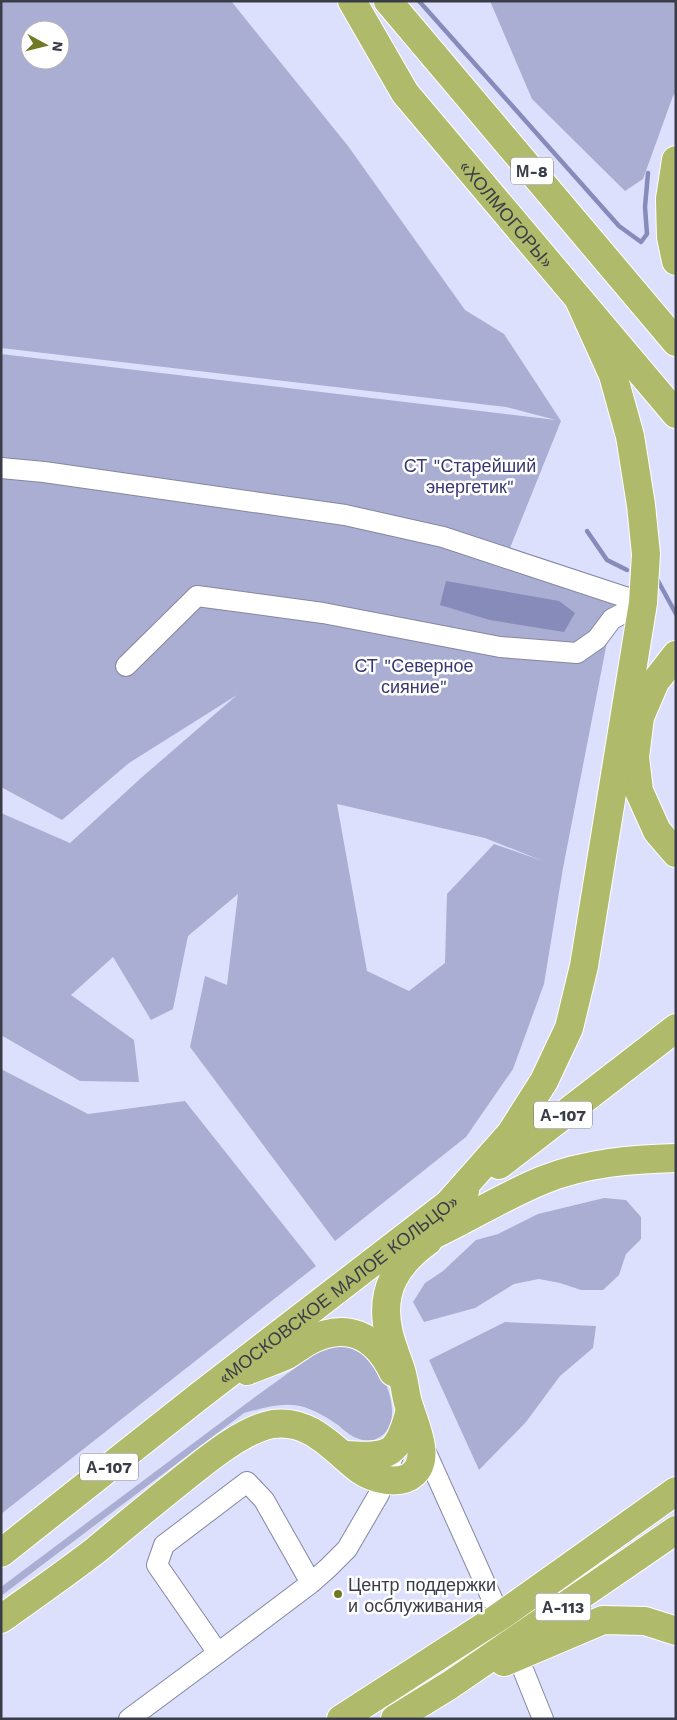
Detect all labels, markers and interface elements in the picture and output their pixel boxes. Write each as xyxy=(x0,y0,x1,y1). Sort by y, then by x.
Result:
north arrow xyxy=(20,20,70,70)
text: N xyxy=(49,40,66,53)
street label: «ХОЛМОГОРЫ» xyxy=(455,155,558,272)
road number: М-8 xyxy=(511,158,553,185)
park label: СТ "Старейший энергетик" xyxy=(404,455,536,497)
park label: СТ "Северное сияние" xyxy=(354,655,474,697)
road number: А-107 xyxy=(534,1102,592,1128)
street label: «МОСКОВСКОЕ МАЛОЕ КОЛЬЦО» xyxy=(214,1190,462,1388)
road number: А-107 xyxy=(80,1454,138,1480)
place label: Центр поддержки и осблуживания xyxy=(348,1574,496,1616)
marker: Центр поддержки и осблуживания xyxy=(332,1588,344,1600)
road number: А-113 xyxy=(536,1594,590,1620)

